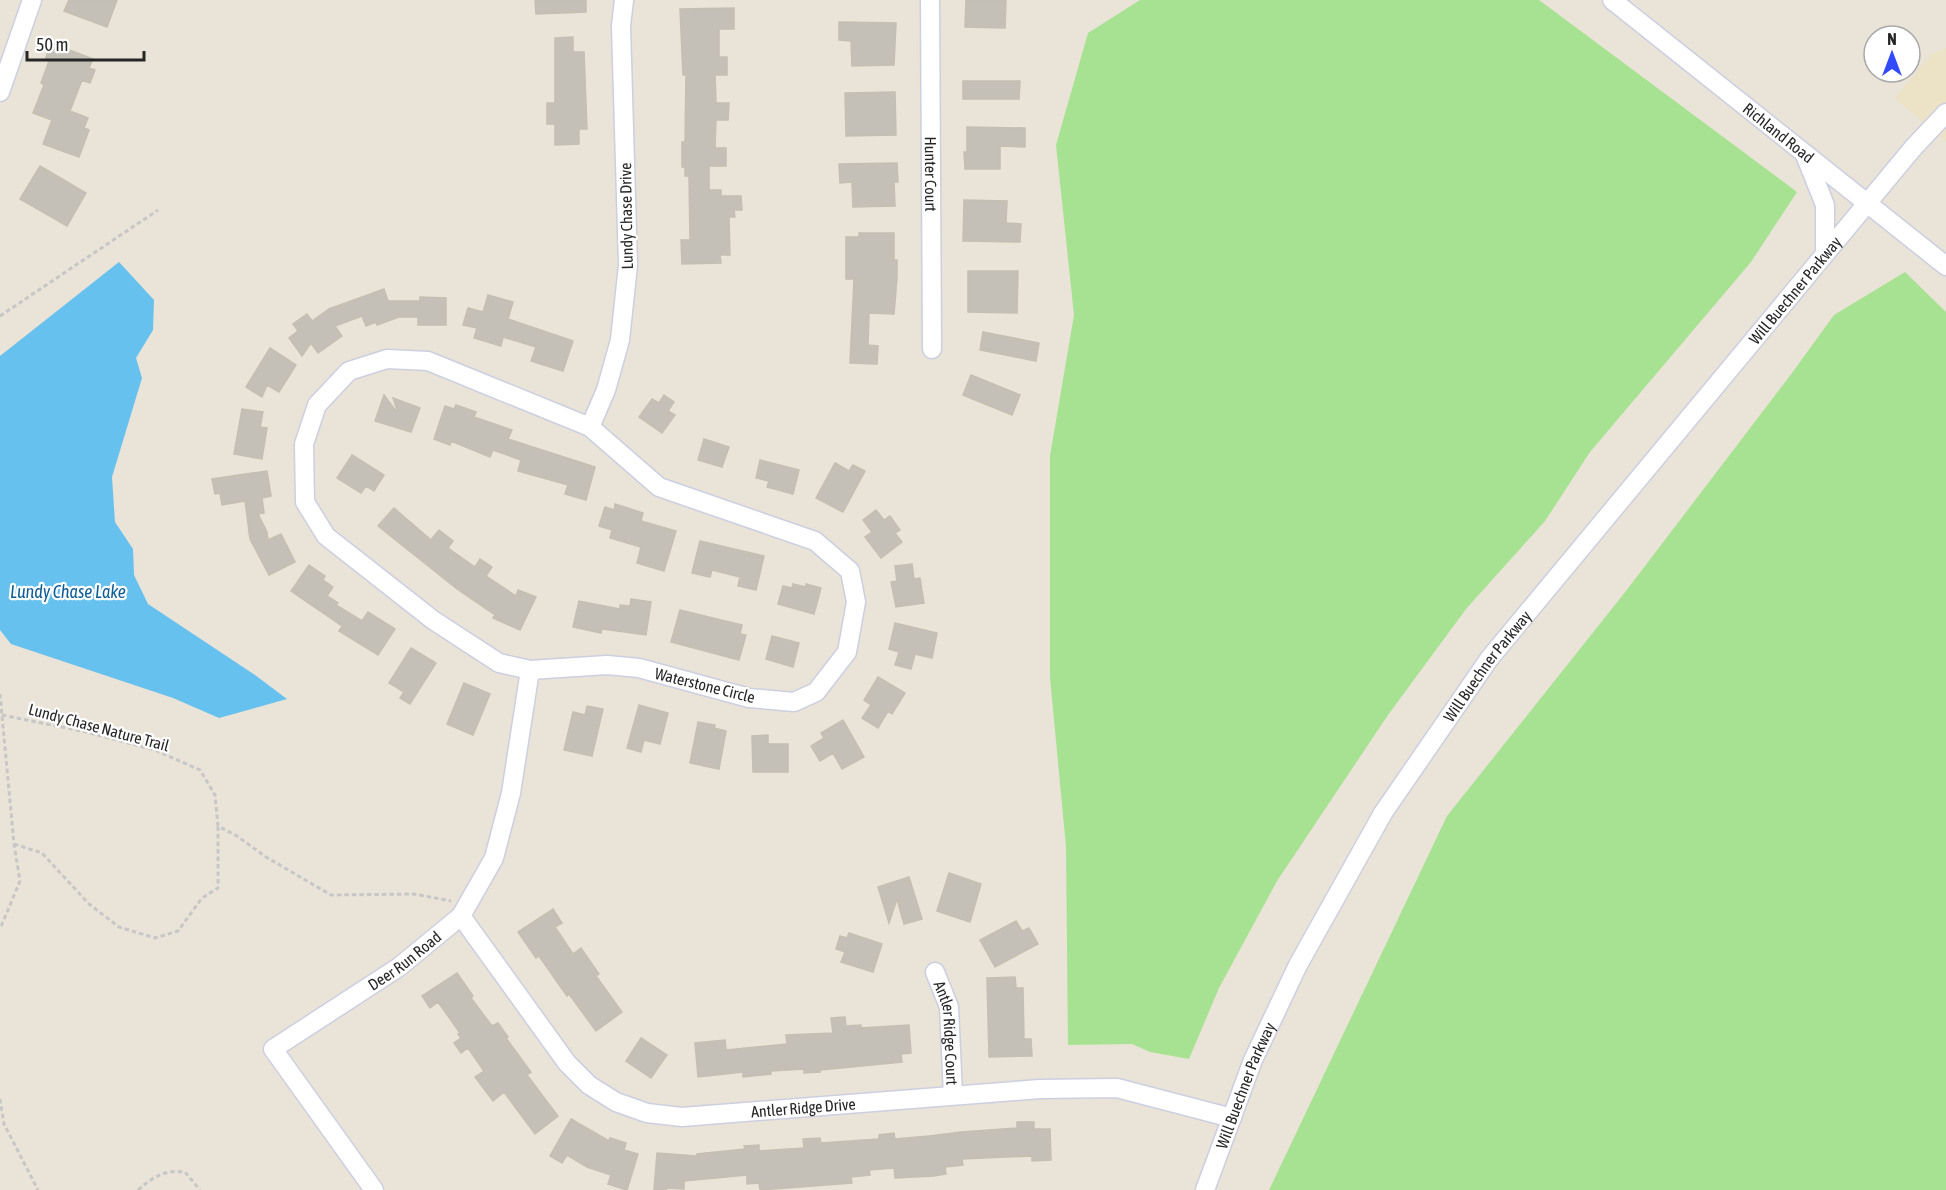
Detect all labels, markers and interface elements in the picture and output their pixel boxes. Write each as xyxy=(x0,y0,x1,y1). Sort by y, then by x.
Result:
scale bar xyxy=(27,24,144,62)
north arrow xyxy=(1862,24,1922,84)
text: N xyxy=(1887,30,1897,48)
text: 50 m xyxy=(36,34,68,55)
street label: Richland Road xyxy=(1740,99,1818,166)
street label: Hunter Court xyxy=(922,136,940,212)
street label: Lundy Chase Drive xyxy=(616,163,637,269)
street label: Will Buechner Parkway xyxy=(1745,232,1846,348)
water label: Lundy Chase Lake xyxy=(10,581,126,602)
street label: Will Buechner Parkway xyxy=(1440,606,1536,725)
street label: Waterstone Circle xyxy=(653,664,757,706)
street label: Lundy Chase Nature Trail xyxy=(26,700,172,756)
street label: Deer Run Road xyxy=(365,927,445,994)
street label: Antler Ridge Court xyxy=(930,978,962,1086)
street label: Will Buechner Parkway xyxy=(1212,1019,1280,1151)
street label: Antler Ridge Drive xyxy=(750,1094,856,1121)

